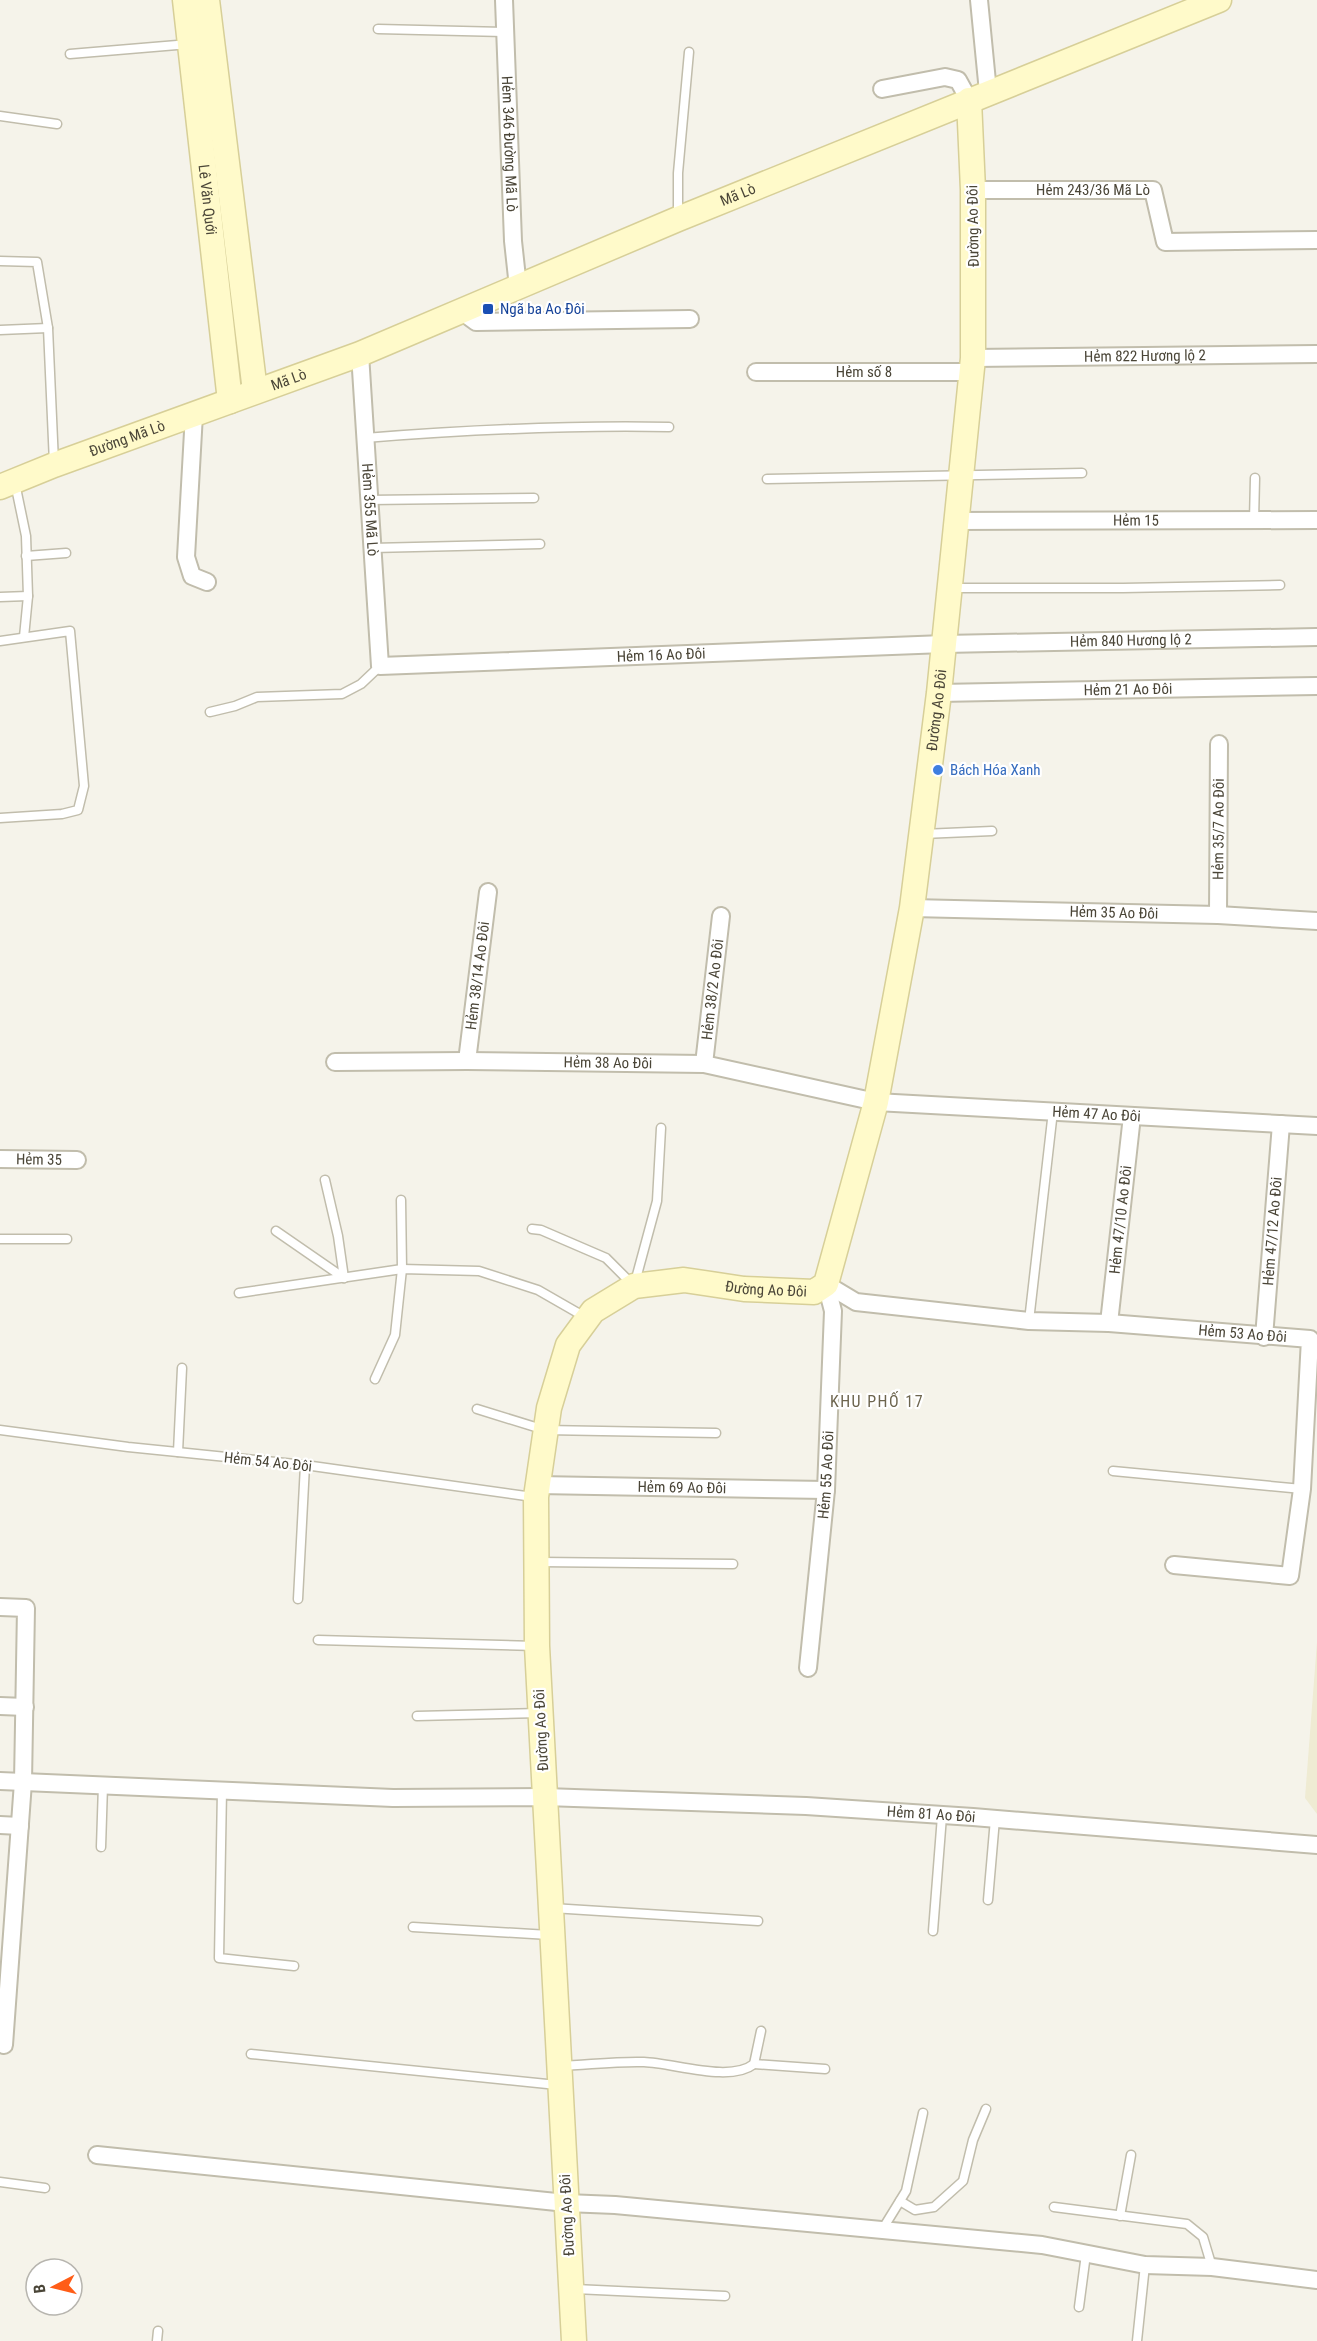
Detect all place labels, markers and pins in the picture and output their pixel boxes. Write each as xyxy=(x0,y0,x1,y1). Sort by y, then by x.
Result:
place label: Ngã ba Ao Đôi xyxy=(500,300,585,318)
marker: Ngã ba Ao Đôi xyxy=(481,302,495,316)
place label: Bách Hóa Xanh xyxy=(950,761,1040,779)
marker: Bách Hóa Xanh xyxy=(931,763,945,777)

